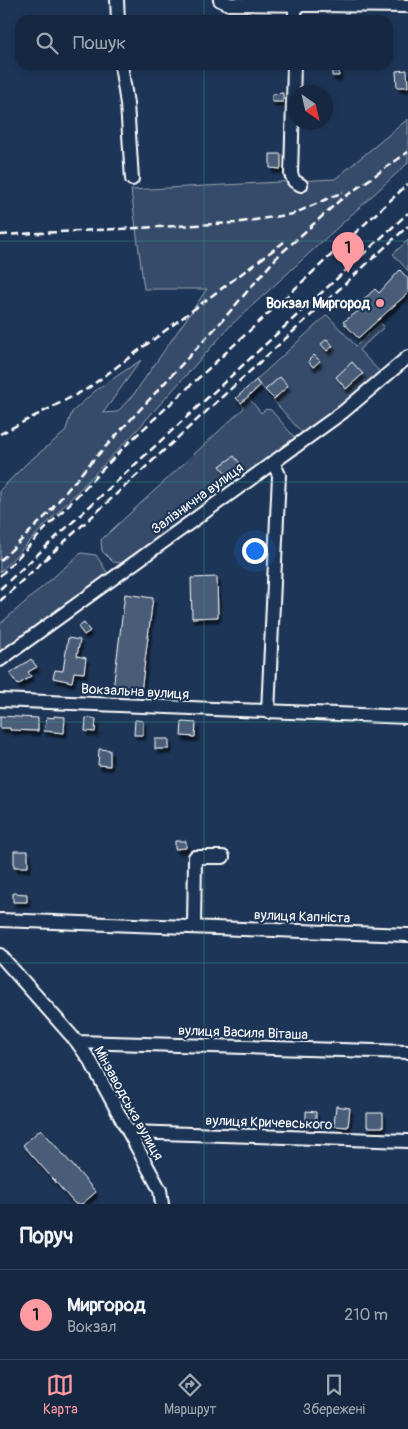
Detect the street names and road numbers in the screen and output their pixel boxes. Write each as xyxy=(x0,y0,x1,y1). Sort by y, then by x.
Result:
street label: Залізнична вулиця xyxy=(148,459,247,538)
street label: Вокзальна вулиця xyxy=(81,680,189,703)
street label: вулиця Капніста xyxy=(254,906,350,927)
street label: вулиця Василя Віташа xyxy=(178,1022,308,1043)
street label: Мінзаводська вулиця xyxy=(90,1043,167,1163)
street label: вулиця Кричевського xyxy=(205,1112,333,1133)

